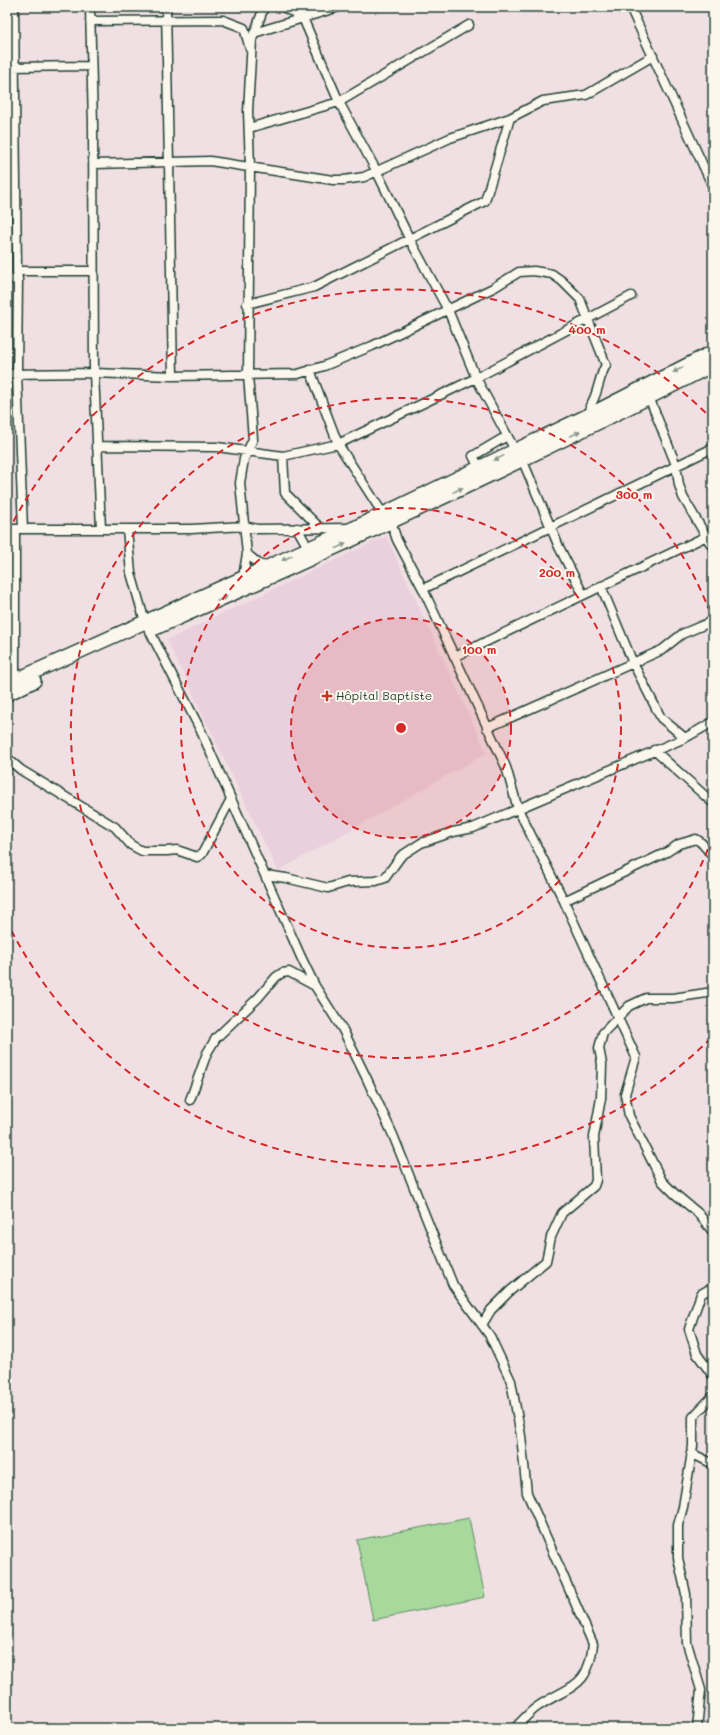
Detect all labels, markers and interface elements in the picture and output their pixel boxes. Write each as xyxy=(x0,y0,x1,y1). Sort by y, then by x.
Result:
text: 400 m xyxy=(569,321,605,337)
one-way arrow xyxy=(672,367,684,373)
one-way arrow xyxy=(570,431,581,437)
one-way arrow xyxy=(493,455,504,461)
text: 300 m xyxy=(616,486,652,502)
one-way arrow xyxy=(452,487,464,493)
one-way arrow xyxy=(335,543,346,549)
one-way arrow xyxy=(282,555,293,561)
text: 200 m xyxy=(539,564,575,580)
one-way arrow xyxy=(216,595,228,602)
text: 100 m xyxy=(462,641,496,657)
place label: Hôpital Baptiste xyxy=(336,687,432,703)
marker: Hôpital Baptiste xyxy=(321,690,333,702)
centre of rings xyxy=(394,721,408,735)

